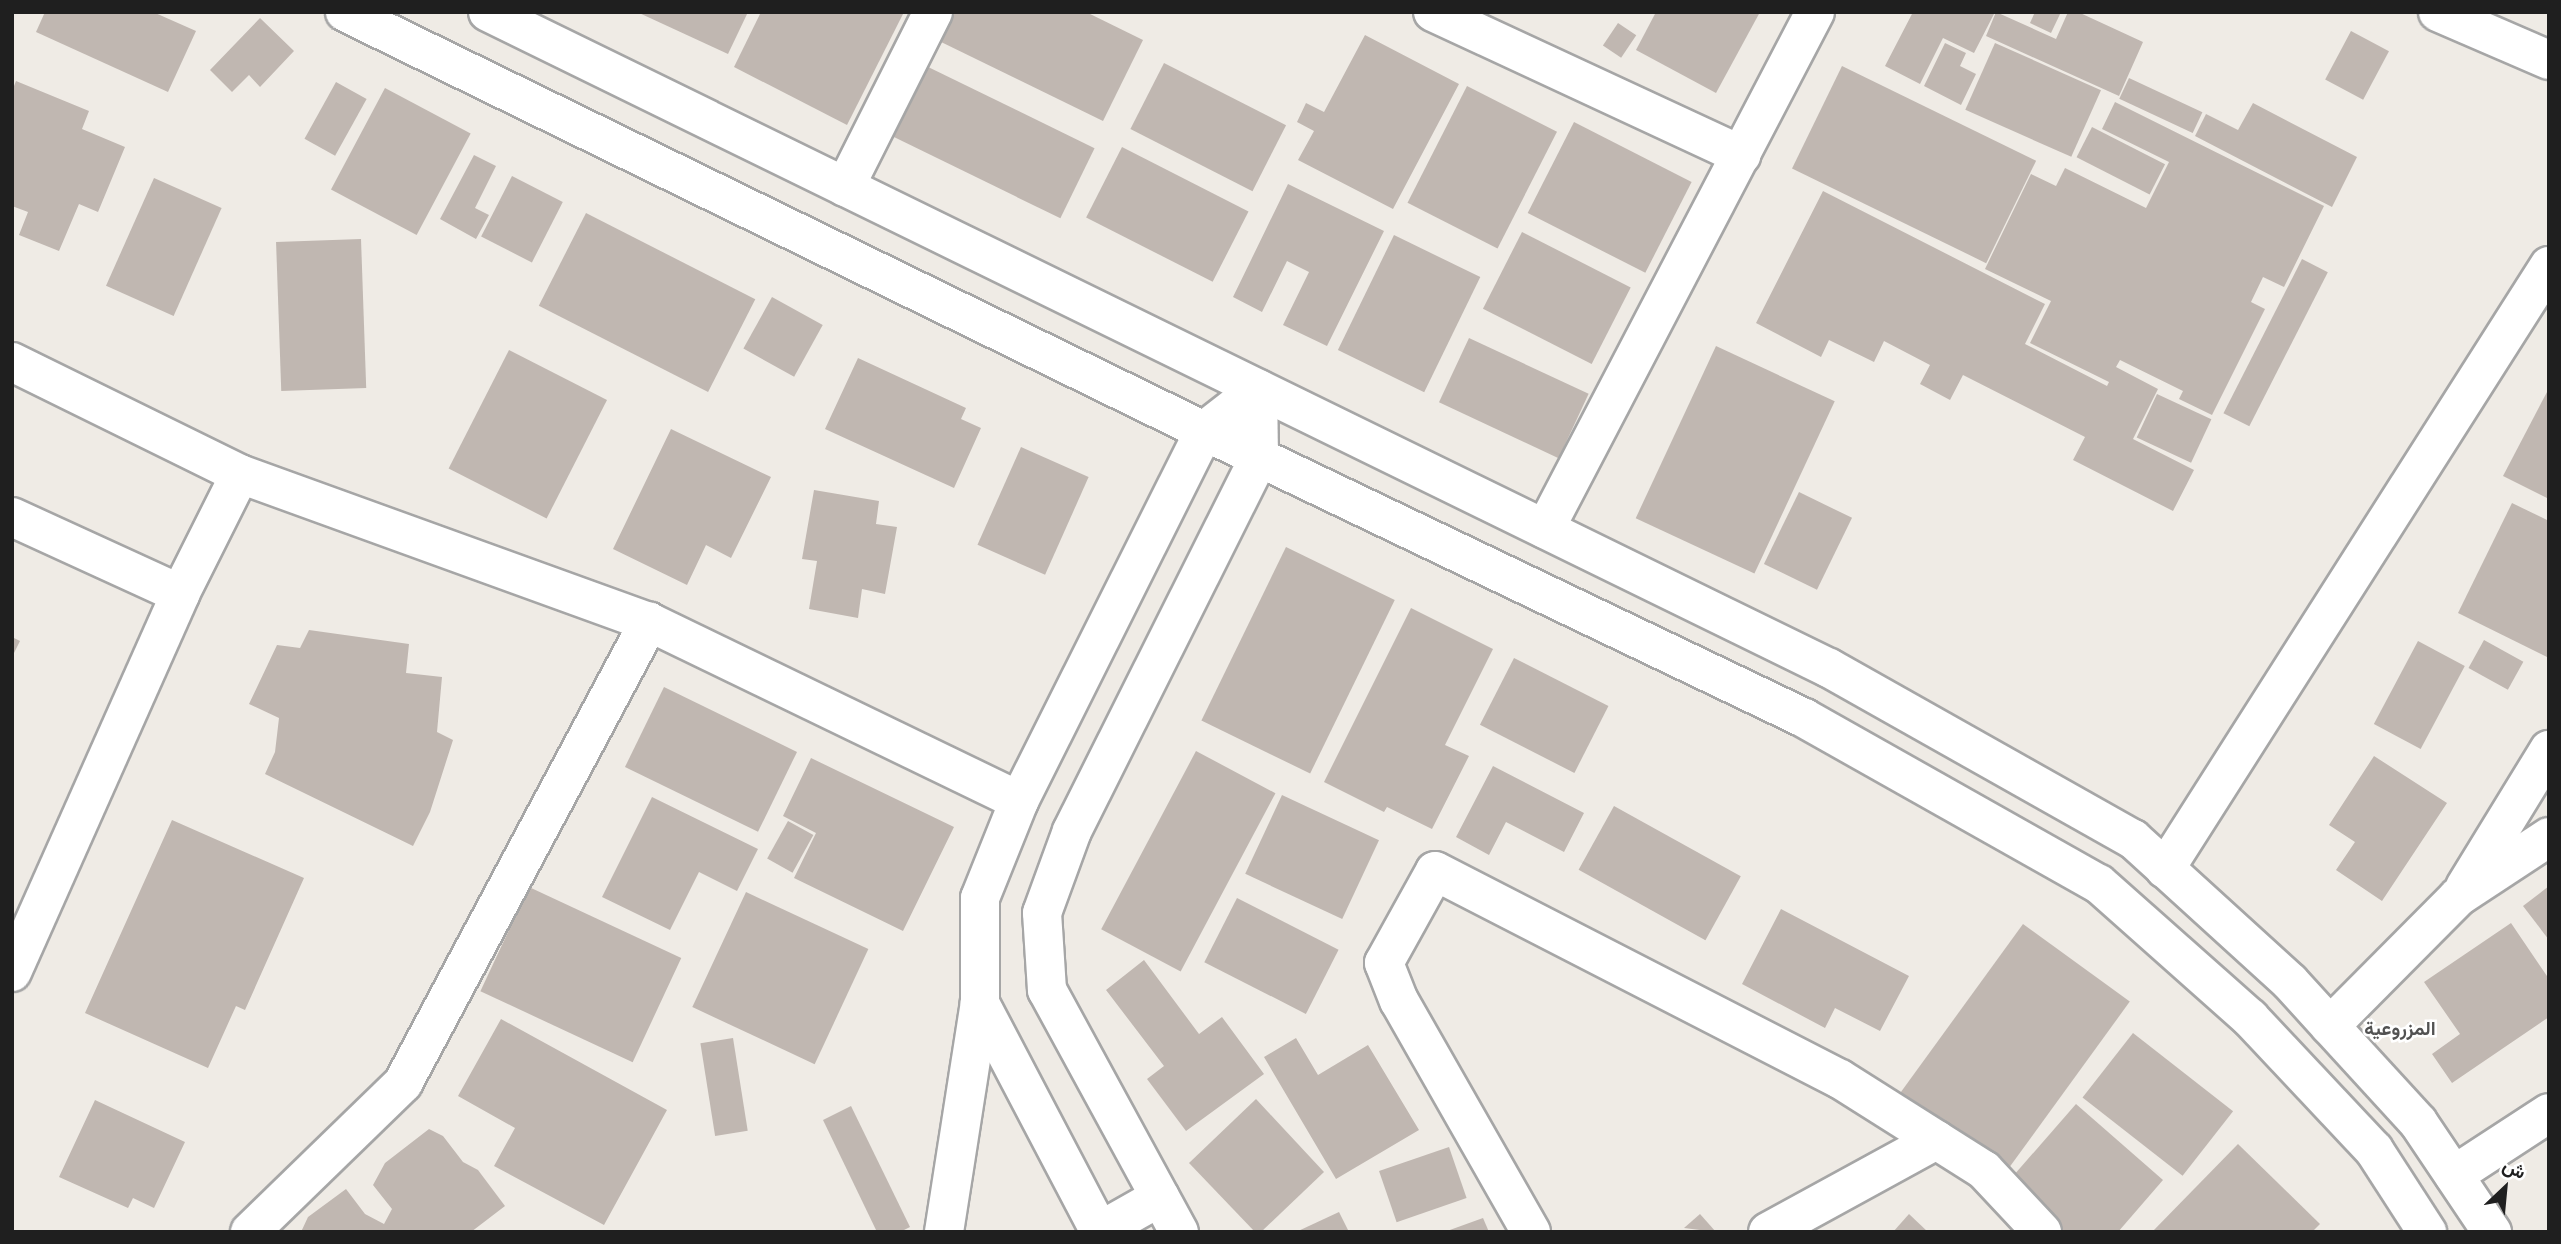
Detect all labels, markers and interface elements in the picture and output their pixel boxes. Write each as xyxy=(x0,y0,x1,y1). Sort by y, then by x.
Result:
district label: المزروعية xyxy=(2364,1018,2436,1040)
text: ش xyxy=(2499,1152,2530,1185)
north arrow xyxy=(2470,1153,2540,1223)

